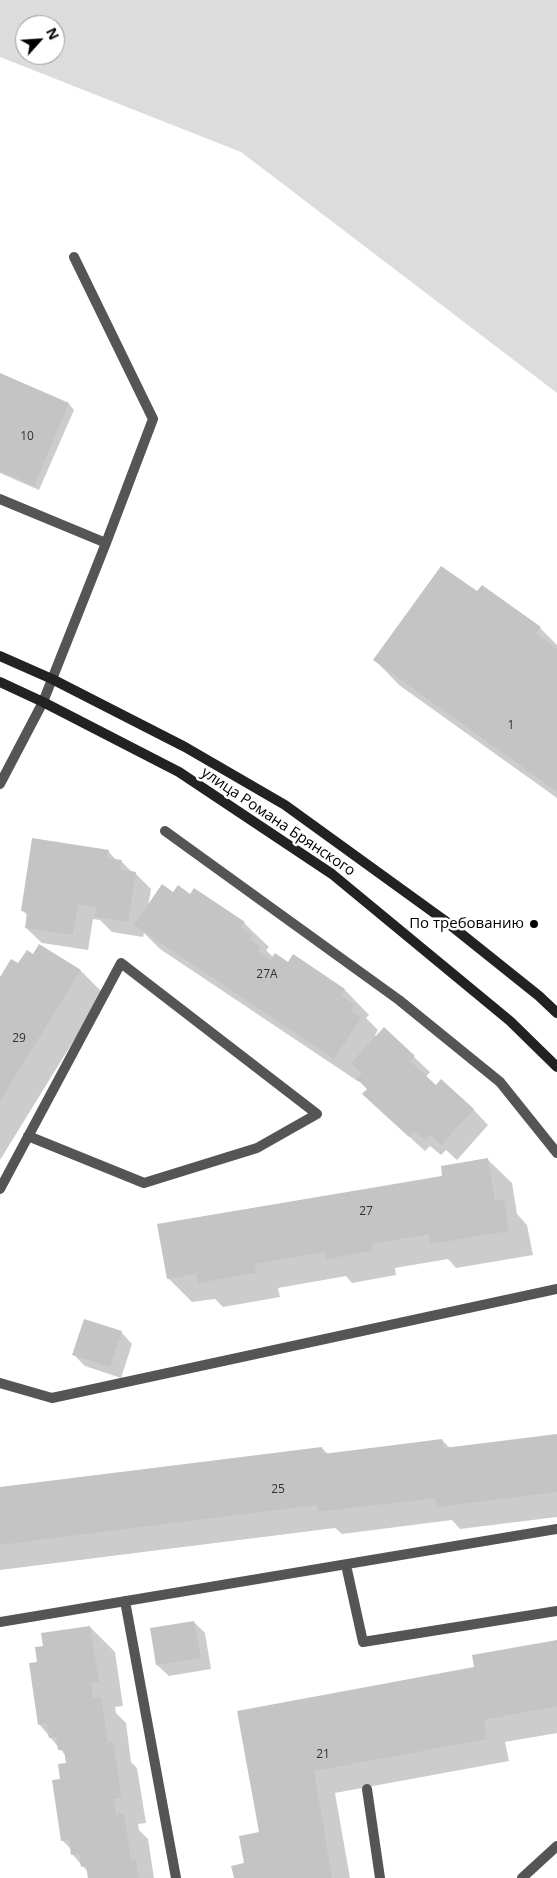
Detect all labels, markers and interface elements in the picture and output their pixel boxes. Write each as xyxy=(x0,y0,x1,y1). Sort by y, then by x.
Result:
north arrow xyxy=(15,15,65,65)
text: N xyxy=(42,24,64,43)
house number: 10 xyxy=(20,430,34,444)
house number: 1 xyxy=(508,719,514,733)
street label: улица Романа Брянского xyxy=(198,764,358,880)
place label: По требованию xyxy=(409,915,524,933)
marker: По требованию xyxy=(528,918,540,930)
house number: 27А xyxy=(256,968,278,982)
house number: 29 xyxy=(12,1032,26,1046)
house number: 27 xyxy=(359,1205,373,1219)
house number: 25 xyxy=(271,1483,285,1497)
house number: 21 xyxy=(316,1748,330,1762)

